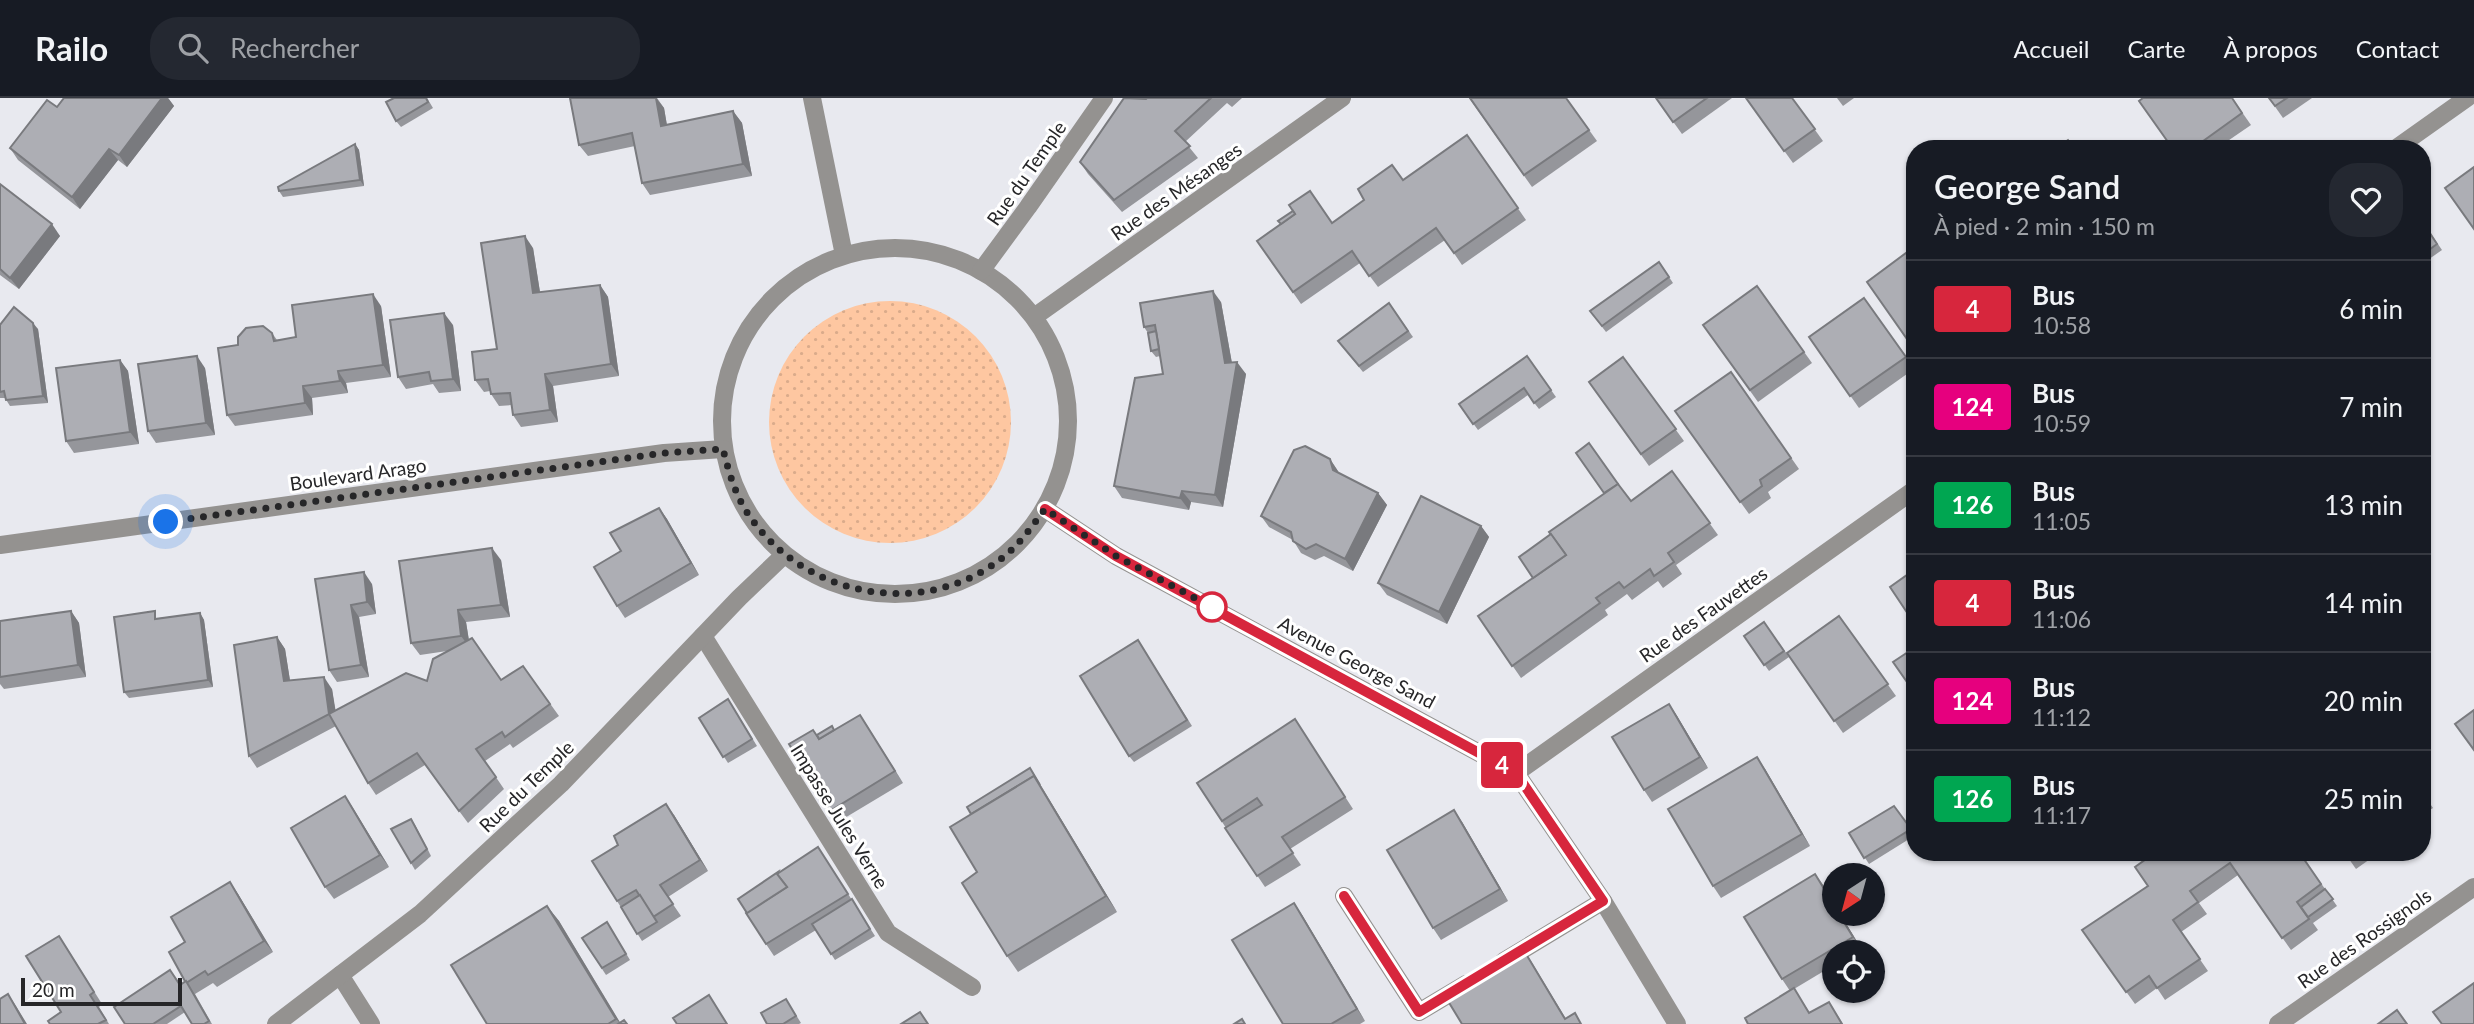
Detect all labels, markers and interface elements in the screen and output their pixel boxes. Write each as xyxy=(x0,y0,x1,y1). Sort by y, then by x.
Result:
search box xyxy=(150,17,640,80)
text: Railo xyxy=(35,28,108,68)
icon: search xyxy=(174,29,212,67)
text: Rechercher xyxy=(230,32,359,64)
text: Accueil xyxy=(2013,34,2089,63)
text: Carte xyxy=(2127,34,2185,63)
text: À propos xyxy=(2223,34,2318,63)
text: Contact xyxy=(2356,34,2439,63)
street label: Rue du Temple xyxy=(982,116,1070,230)
street label: Rue des Mésanges xyxy=(1106,137,1246,245)
button: heart xyxy=(2329,163,2403,237)
text: George Sand xyxy=(1934,166,2120,206)
text: À pied · 2 min · 150 m xyxy=(1934,212,2155,240)
text: Bus xyxy=(2032,279,2075,311)
text: 6 min xyxy=(2339,293,2403,325)
text: 4 xyxy=(1966,294,1979,323)
text: 10:58 xyxy=(2032,311,2091,339)
text: Bus xyxy=(2032,377,2075,409)
text: 7 min xyxy=(2339,391,2403,423)
text: 124 xyxy=(1952,392,1993,421)
text: 10:59 xyxy=(2032,409,2091,437)
street label: Boulevard Arago xyxy=(288,453,428,495)
text: Bus xyxy=(2032,475,2075,507)
text: 13 min xyxy=(2324,489,2403,521)
text: 126 xyxy=(1952,490,1993,519)
your location xyxy=(148,504,183,539)
text: 11:05 xyxy=(2032,507,2091,535)
street label: Rue des Fauvettes xyxy=(1635,561,1771,667)
text: Bus xyxy=(2032,573,2075,605)
text: 14 min xyxy=(2324,587,2403,619)
text: 4 xyxy=(1966,588,1979,617)
unlabelled marker xyxy=(1197,592,1227,622)
text: 11:06 xyxy=(2032,605,2091,633)
street label: Avenue George Sand xyxy=(1275,611,1439,713)
text: Bus xyxy=(2032,671,2075,703)
text: 20 min xyxy=(2324,685,2403,717)
text: 124 xyxy=(1952,686,1993,715)
text: 11:12 xyxy=(2032,703,2091,731)
street label: Rue du Temple xyxy=(474,735,578,837)
street label: Impasse Jules Verne xyxy=(786,740,894,892)
line badge: 4 xyxy=(1479,742,1525,788)
text: 4 xyxy=(1495,750,1509,779)
text: Bus xyxy=(2032,769,2075,801)
text: 25 min xyxy=(2324,783,2403,815)
text: 126 xyxy=(1952,784,1993,813)
text: 11:17 xyxy=(2032,801,2091,829)
north arrow xyxy=(1822,863,1885,926)
map controls xyxy=(1822,863,1885,1003)
street label: Rue des Rossignols xyxy=(2293,883,2435,993)
button: locate xyxy=(1822,940,1885,1003)
scale bar xyxy=(21,975,182,1007)
text: 20 m xyxy=(32,978,75,1001)

